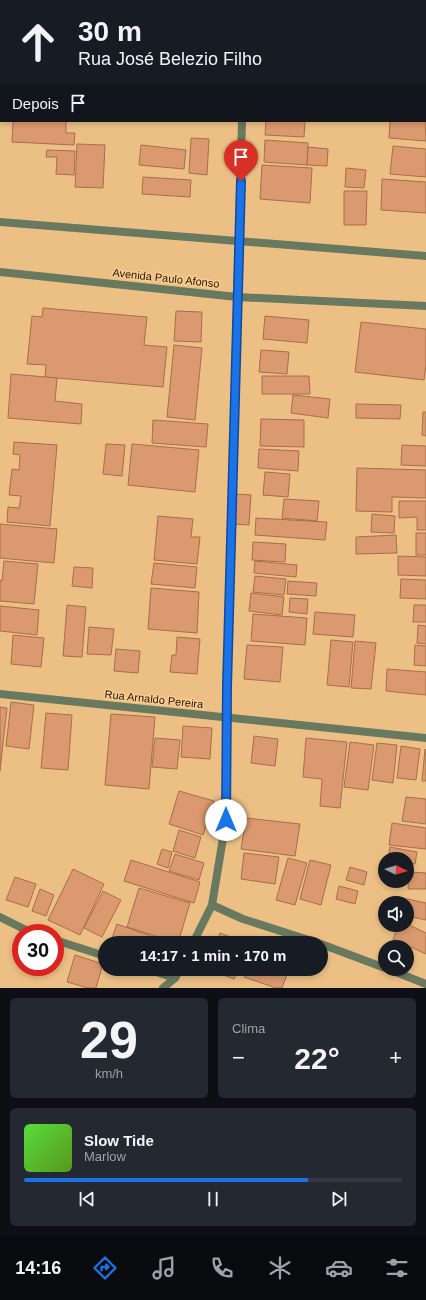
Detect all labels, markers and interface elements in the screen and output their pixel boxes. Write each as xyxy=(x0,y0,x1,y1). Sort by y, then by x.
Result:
icon: ahead xyxy=(12,16,64,68)
text: 30 m xyxy=(78,16,142,47)
text: Rua José Belezio Filho xyxy=(78,49,262,69)
icon: arrive xyxy=(67,92,89,114)
text: Depois xyxy=(12,95,59,112)
pin xyxy=(224,140,258,181)
icon: arrive xyxy=(230,146,252,168)
street label: Avenida Paulo Afonso xyxy=(112,266,220,290)
street label: Rua Arnaldo Pereira xyxy=(104,688,205,710)
position arrow xyxy=(205,799,247,841)
north arrow xyxy=(378,852,414,888)
map controls xyxy=(378,852,414,976)
button: sound xyxy=(378,896,414,932)
speed limit sign: 30 xyxy=(12,924,64,976)
button: search xyxy=(378,940,414,976)
text: 14:17 · 1 min · 170 m xyxy=(140,947,286,964)
text: 29 xyxy=(80,1011,138,1069)
text: Clima xyxy=(232,1021,265,1036)
text: 22° xyxy=(294,1042,340,1075)
text: − xyxy=(232,1045,245,1070)
text: + xyxy=(389,1045,402,1070)
text: km/h xyxy=(95,1066,123,1081)
text: Slow Tide xyxy=(84,1132,154,1149)
text: Marlow xyxy=(84,1149,126,1164)
icon: previous xyxy=(76,1188,98,1210)
icon: pause xyxy=(202,1188,224,1210)
icon: next xyxy=(328,1188,350,1210)
icon: directions xyxy=(91,1254,119,1282)
icon: music xyxy=(150,1254,178,1282)
icon: phone xyxy=(208,1254,236,1282)
icon: climate xyxy=(266,1254,294,1282)
icon: car xyxy=(325,1254,353,1282)
icon: filters xyxy=(383,1254,411,1282)
text: 14:16 xyxy=(15,1258,61,1278)

